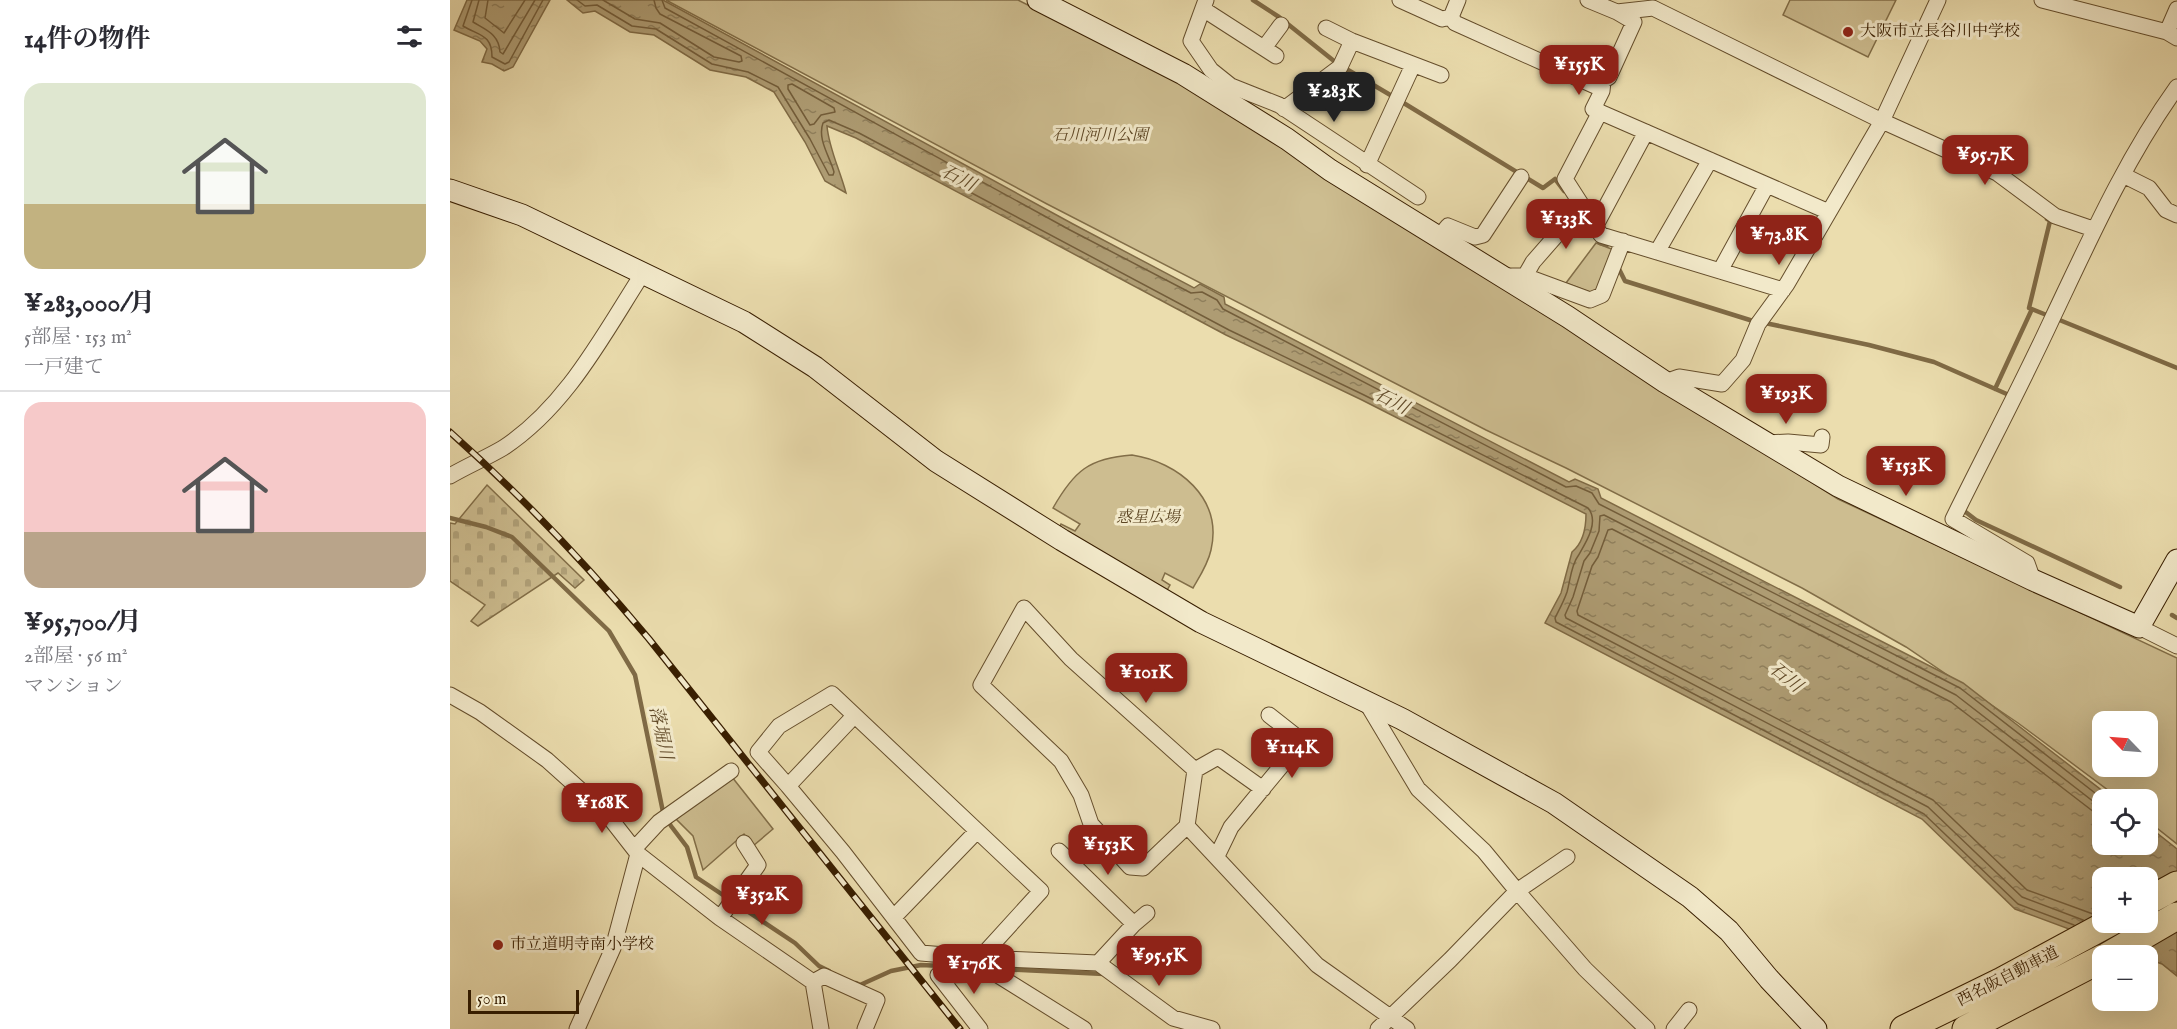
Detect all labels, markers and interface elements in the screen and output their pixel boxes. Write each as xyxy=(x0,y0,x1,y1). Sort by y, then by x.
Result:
icon: filters xyxy=(393,20,426,53)
place label: 大阪市立長谷川中学校 xyxy=(1860,22,2020,42)
text: 14件の物件 xyxy=(24,23,150,56)
marker: 大阪市立長谷川中学校 xyxy=(1841,25,1855,39)
pin: ¥155K xyxy=(1537,45,1621,96)
text: ¥155K xyxy=(1554,52,1605,77)
pin: ¥283K xyxy=(1292,72,1376,123)
text: ¥283K xyxy=(1307,79,1361,104)
icon: home xyxy=(171,122,279,230)
park label: 石川河川公園 xyxy=(1052,126,1151,146)
pin: ¥95.7K xyxy=(1936,135,2034,186)
text: ¥95.7K xyxy=(1956,142,2014,167)
water label: 石川 xyxy=(937,161,981,198)
pin: ¥133K xyxy=(1524,199,1608,250)
text: ¥133K xyxy=(1540,206,1592,231)
pin: ¥73.8K xyxy=(1730,215,1828,266)
text: ¥73.8K xyxy=(1750,222,1808,247)
text: ¥283,000/月 xyxy=(24,287,155,320)
text: 5部屋 · 153 m² xyxy=(24,325,132,350)
text: 一戸建て xyxy=(24,355,104,380)
pin: ¥193K xyxy=(1744,374,1828,425)
text: ¥193K xyxy=(1760,381,1812,406)
water label: 石川 xyxy=(1370,384,1414,421)
icon: home xyxy=(171,441,279,549)
pin: ¥153K xyxy=(1864,446,1948,497)
text: ¥153K xyxy=(1880,453,1932,478)
park label: 惑星広場 xyxy=(1116,508,1182,528)
text: ¥95,700/月 xyxy=(24,606,142,639)
text: 2部屋 · 56 m² xyxy=(24,644,128,669)
pin: ¥101K xyxy=(1104,653,1188,704)
water label: 石川 xyxy=(1764,658,1808,700)
text: ¥101K xyxy=(1119,660,1173,685)
text: マンション xyxy=(24,674,123,699)
water label: 落堀川 xyxy=(643,704,677,764)
north arrow xyxy=(2092,711,2158,777)
map controls xyxy=(2092,711,2158,1011)
pin: ¥114K xyxy=(1250,728,1334,779)
text: ¥114K xyxy=(1265,735,1319,760)
pin: ¥168K xyxy=(560,783,644,834)
button: locate xyxy=(2092,789,2158,855)
text: ¥168K xyxy=(576,790,628,815)
pin: ¥153K xyxy=(1066,825,1150,876)
text: ¥153K xyxy=(1082,832,1134,857)
button: + xyxy=(2092,867,2158,933)
pin: ¥352K xyxy=(720,875,804,926)
text: ¥352K xyxy=(735,882,789,907)
place label: 市立道明寺南小学校 xyxy=(510,935,654,955)
pin: ¥95.5K xyxy=(1110,936,1208,987)
marker: 市立道明寺南小学校 xyxy=(491,938,505,952)
text: ¥95.5K xyxy=(1131,943,1187,968)
street label: 西名阪自動車道 xyxy=(1954,943,2062,1011)
pin: ¥176K xyxy=(932,944,1016,995)
button: − xyxy=(2092,945,2158,1011)
text: ¥176K xyxy=(947,951,1001,976)
scale bar xyxy=(468,987,579,1014)
text: 50 m xyxy=(477,990,506,1010)

